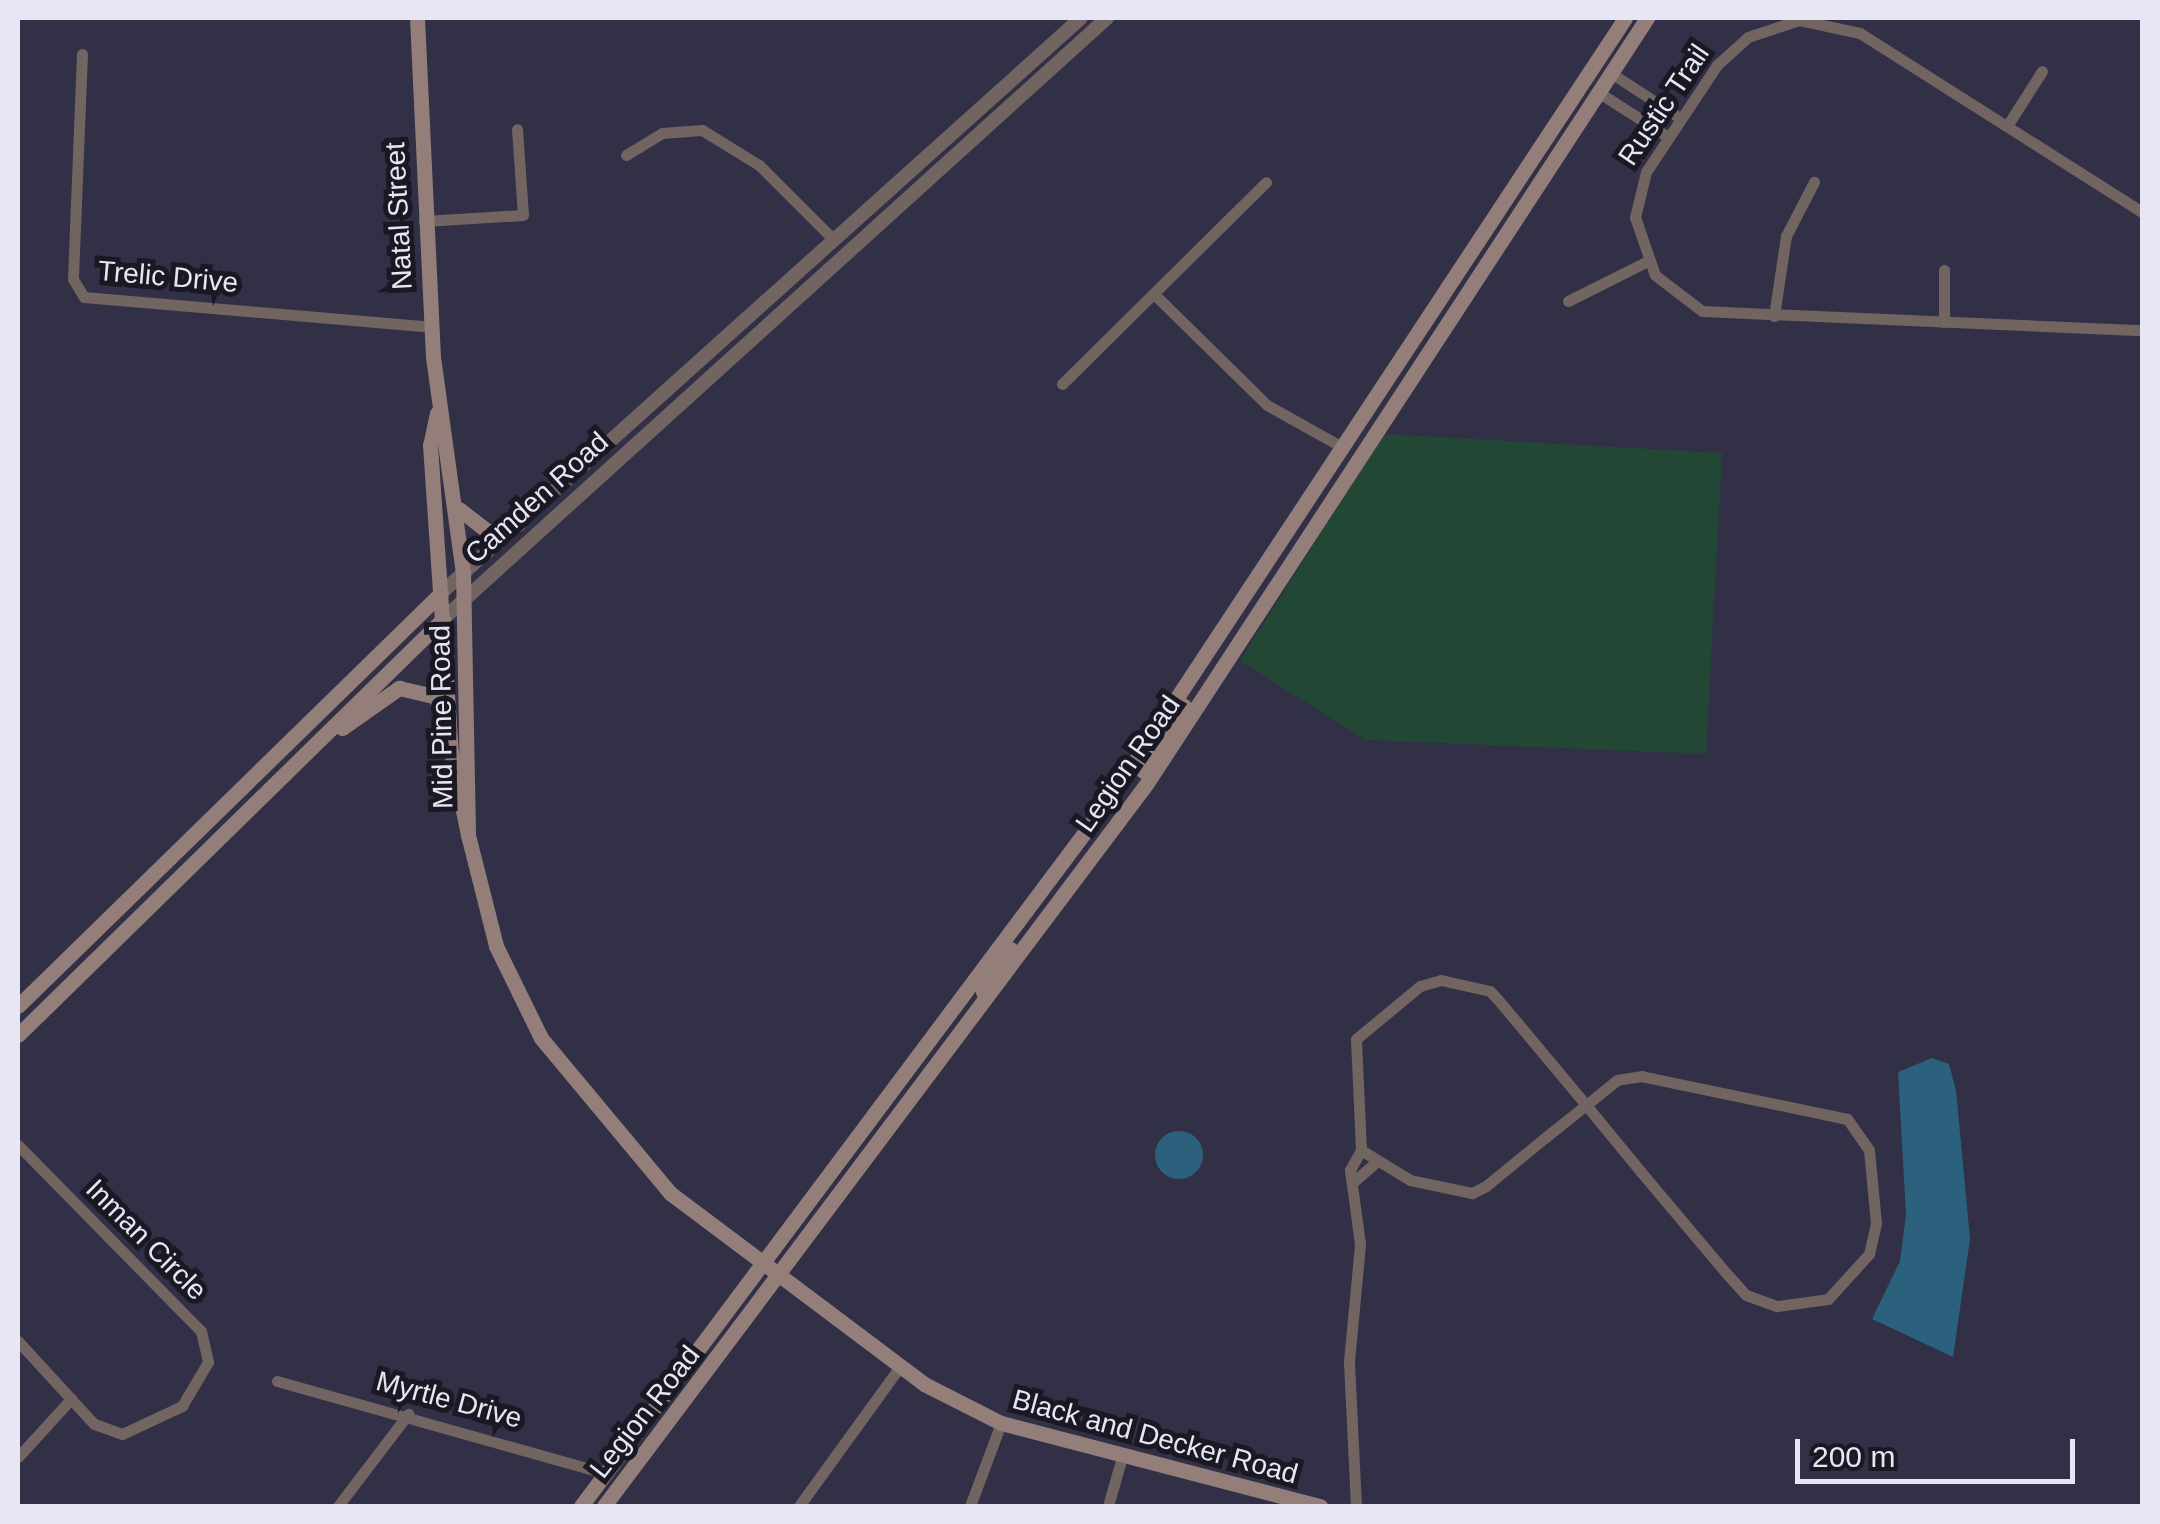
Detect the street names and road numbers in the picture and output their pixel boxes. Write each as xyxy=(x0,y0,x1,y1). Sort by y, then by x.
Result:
street label: Rustic Trail xyxy=(1611,38,1717,172)
street label: Natal Street xyxy=(378,141,420,291)
street label: Trelic Drive xyxy=(97,254,239,300)
street label: Camden Road xyxy=(459,425,615,571)
street label: Mid Pine Road xyxy=(424,625,460,809)
street label: Legion Road xyxy=(1069,689,1187,839)
street label: Inman Circle xyxy=(79,1173,213,1307)
street label: Legion Road xyxy=(583,1339,707,1485)
street label: Myrtle Drive xyxy=(373,1364,525,1436)
street label: Black and Decker Road xyxy=(1009,1383,1301,1491)

